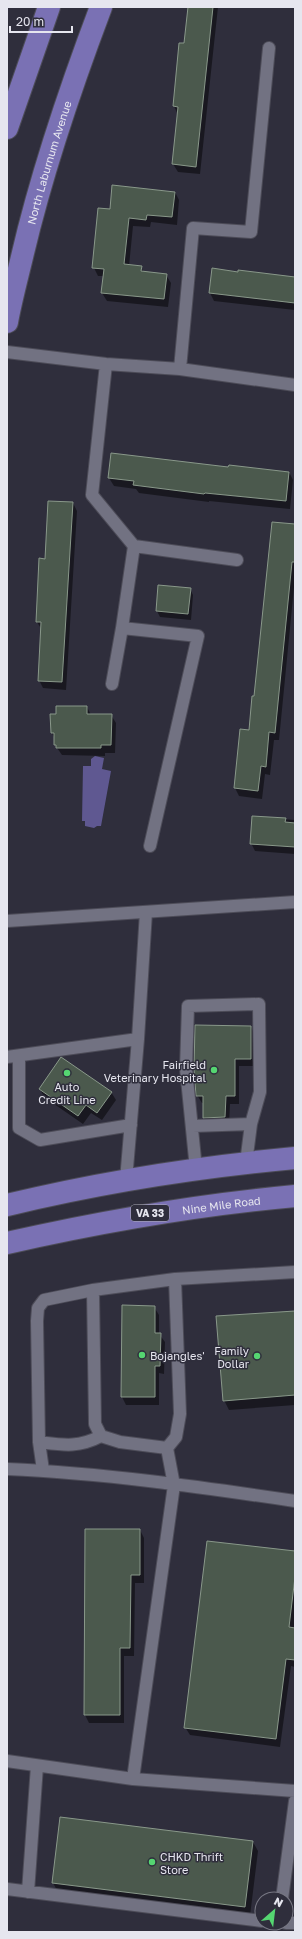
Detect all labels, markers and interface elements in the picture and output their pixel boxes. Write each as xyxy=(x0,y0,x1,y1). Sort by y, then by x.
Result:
scale bar xyxy=(10,8,72,34)
text: 20 m xyxy=(16,14,44,29)
street label: North Laburnum Avenue xyxy=(24,99,73,226)
place label: Fairfield Veterinary Hospital xyxy=(104,1058,206,1084)
marker: Fairfield Veterinary Hospital xyxy=(209,1065,219,1075)
marker: Auto Credit Line xyxy=(62,1068,72,1078)
place label: Auto Credit Line xyxy=(38,1080,96,1106)
street label: Nine Mile Road xyxy=(181,1193,261,1216)
road number: VA 33 xyxy=(131,1205,169,1221)
place label: Family Dollar xyxy=(214,1344,250,1370)
place label: Bojangles' xyxy=(150,1349,205,1362)
marker: Bojangles' xyxy=(137,1350,147,1360)
marker: Family Dollar xyxy=(252,1351,262,1361)
place label: CHKD Thrift Store xyxy=(160,1850,223,1876)
marker: CHKD Thrift Store xyxy=(147,1857,157,1867)
north arrow xyxy=(254,1891,294,1931)
text: N xyxy=(272,1894,286,1909)

